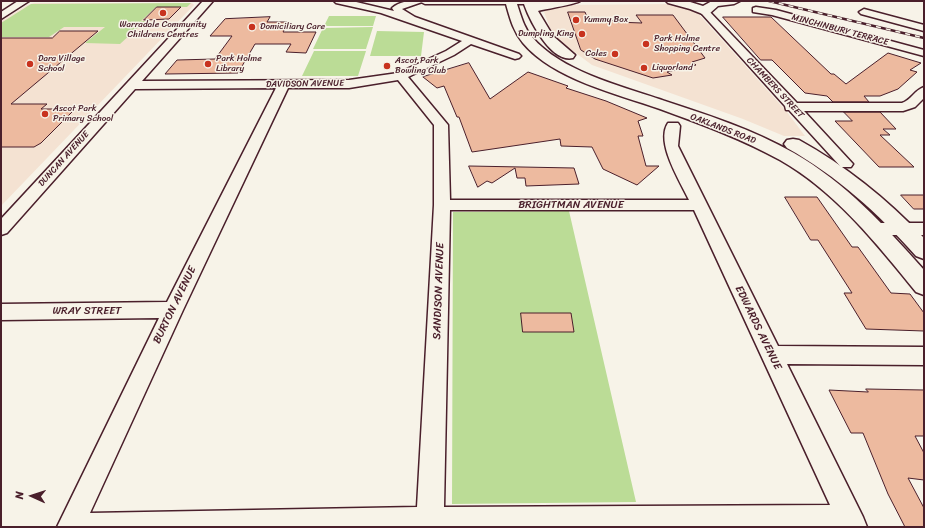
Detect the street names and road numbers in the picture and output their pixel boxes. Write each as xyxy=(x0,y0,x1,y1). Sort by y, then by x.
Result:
street label: MINCHINBURY TERRACE xyxy=(790,12,890,48)
street label: CHAMBERS STREET xyxy=(744,55,806,121)
street label: DAVIDSON AVENUE xyxy=(266,78,344,90)
street label: OAKLANDS ROAD xyxy=(689,112,757,146)
street label: DUNCAN AVENUE xyxy=(36,129,92,189)
street label: BRIGHTMAN AVENUE xyxy=(518,198,624,212)
street label: SANDISON AVENUE xyxy=(431,242,447,340)
street label: BURTON AVENUE xyxy=(151,264,199,346)
street label: EDWARDS AVENUE xyxy=(732,284,784,372)
street label: WRAY STREET xyxy=(53,304,121,318)

